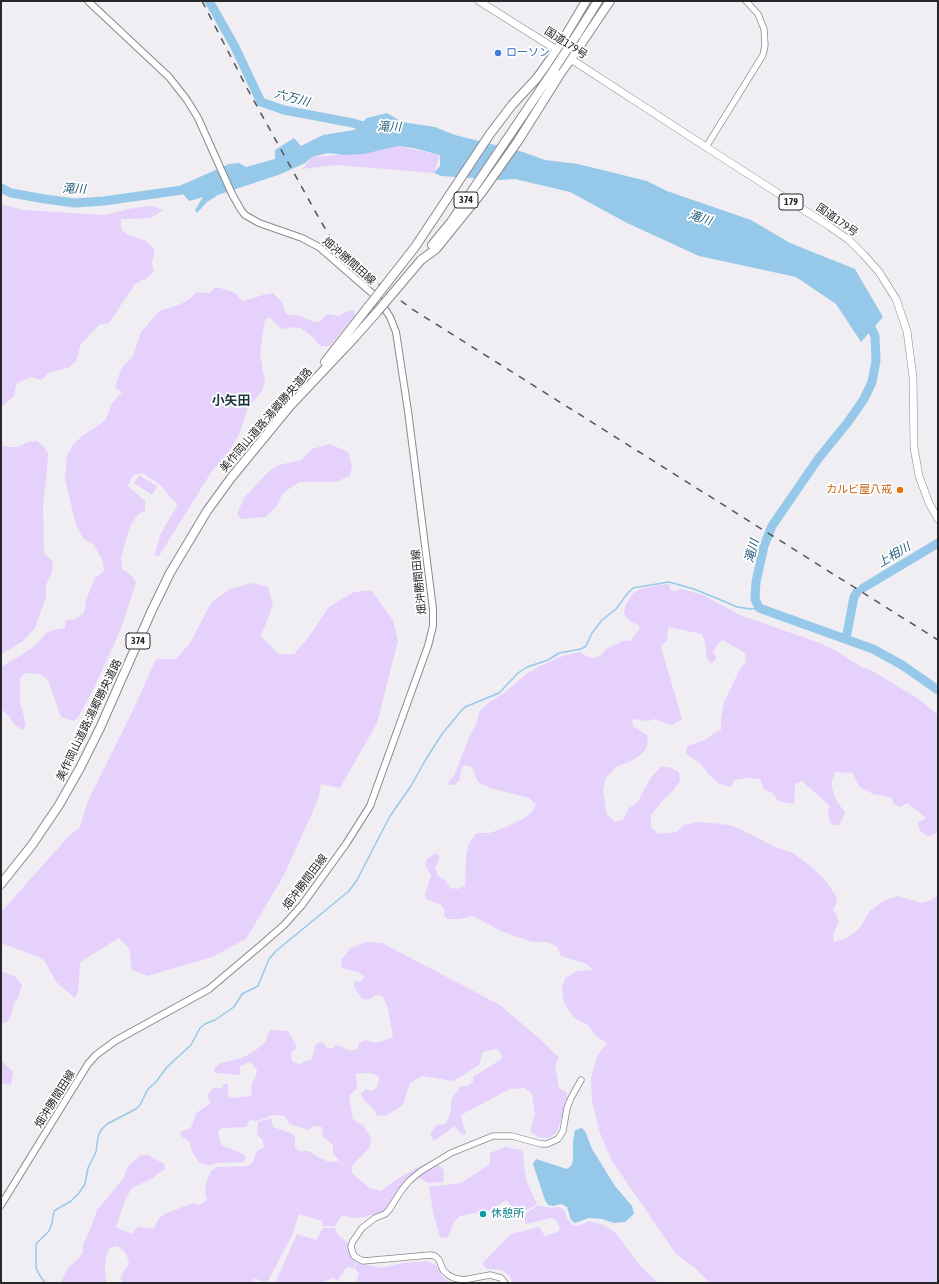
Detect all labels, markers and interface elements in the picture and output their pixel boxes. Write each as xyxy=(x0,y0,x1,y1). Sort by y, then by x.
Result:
street label: 国道179号 xyxy=(542,24,590,62)
place label: ローソン xyxy=(506,46,550,60)
marker: ローソン xyxy=(493,48,503,58)
water label: 六万川 xyxy=(273,86,311,110)
water label: 滝川 xyxy=(377,120,401,134)
water label: 滝川 xyxy=(62,181,86,197)
road number: 374 xyxy=(454,192,478,208)
road number: 179 xyxy=(779,194,803,210)
street label: 国道179号 xyxy=(813,201,861,239)
water label: 滝川 xyxy=(686,207,714,229)
street label: 畑沖勝間田線 xyxy=(320,234,378,288)
street label: 美作岡山道路;湯郷勝央道路 xyxy=(217,365,315,475)
district label: 小矢田 xyxy=(212,393,250,409)
place label: カルビ屋八戒 xyxy=(826,483,892,497)
marker: カルビ屋八戒 xyxy=(895,485,905,495)
water label: 滝川 xyxy=(742,538,762,564)
water label: 上相川 xyxy=(875,540,913,570)
street label: 畑沖勝間田線 xyxy=(409,548,429,616)
road number: 374 xyxy=(126,633,150,649)
street label: 美作岡山道路;湯郷勝央道路 xyxy=(54,657,124,783)
street label: 畑沖勝間田線 xyxy=(280,852,330,912)
street label: 畑沖勝間田線 xyxy=(32,1068,78,1130)
place label: 休憩所 xyxy=(491,1207,524,1221)
marker: 休憩所 xyxy=(478,1209,488,1219)

